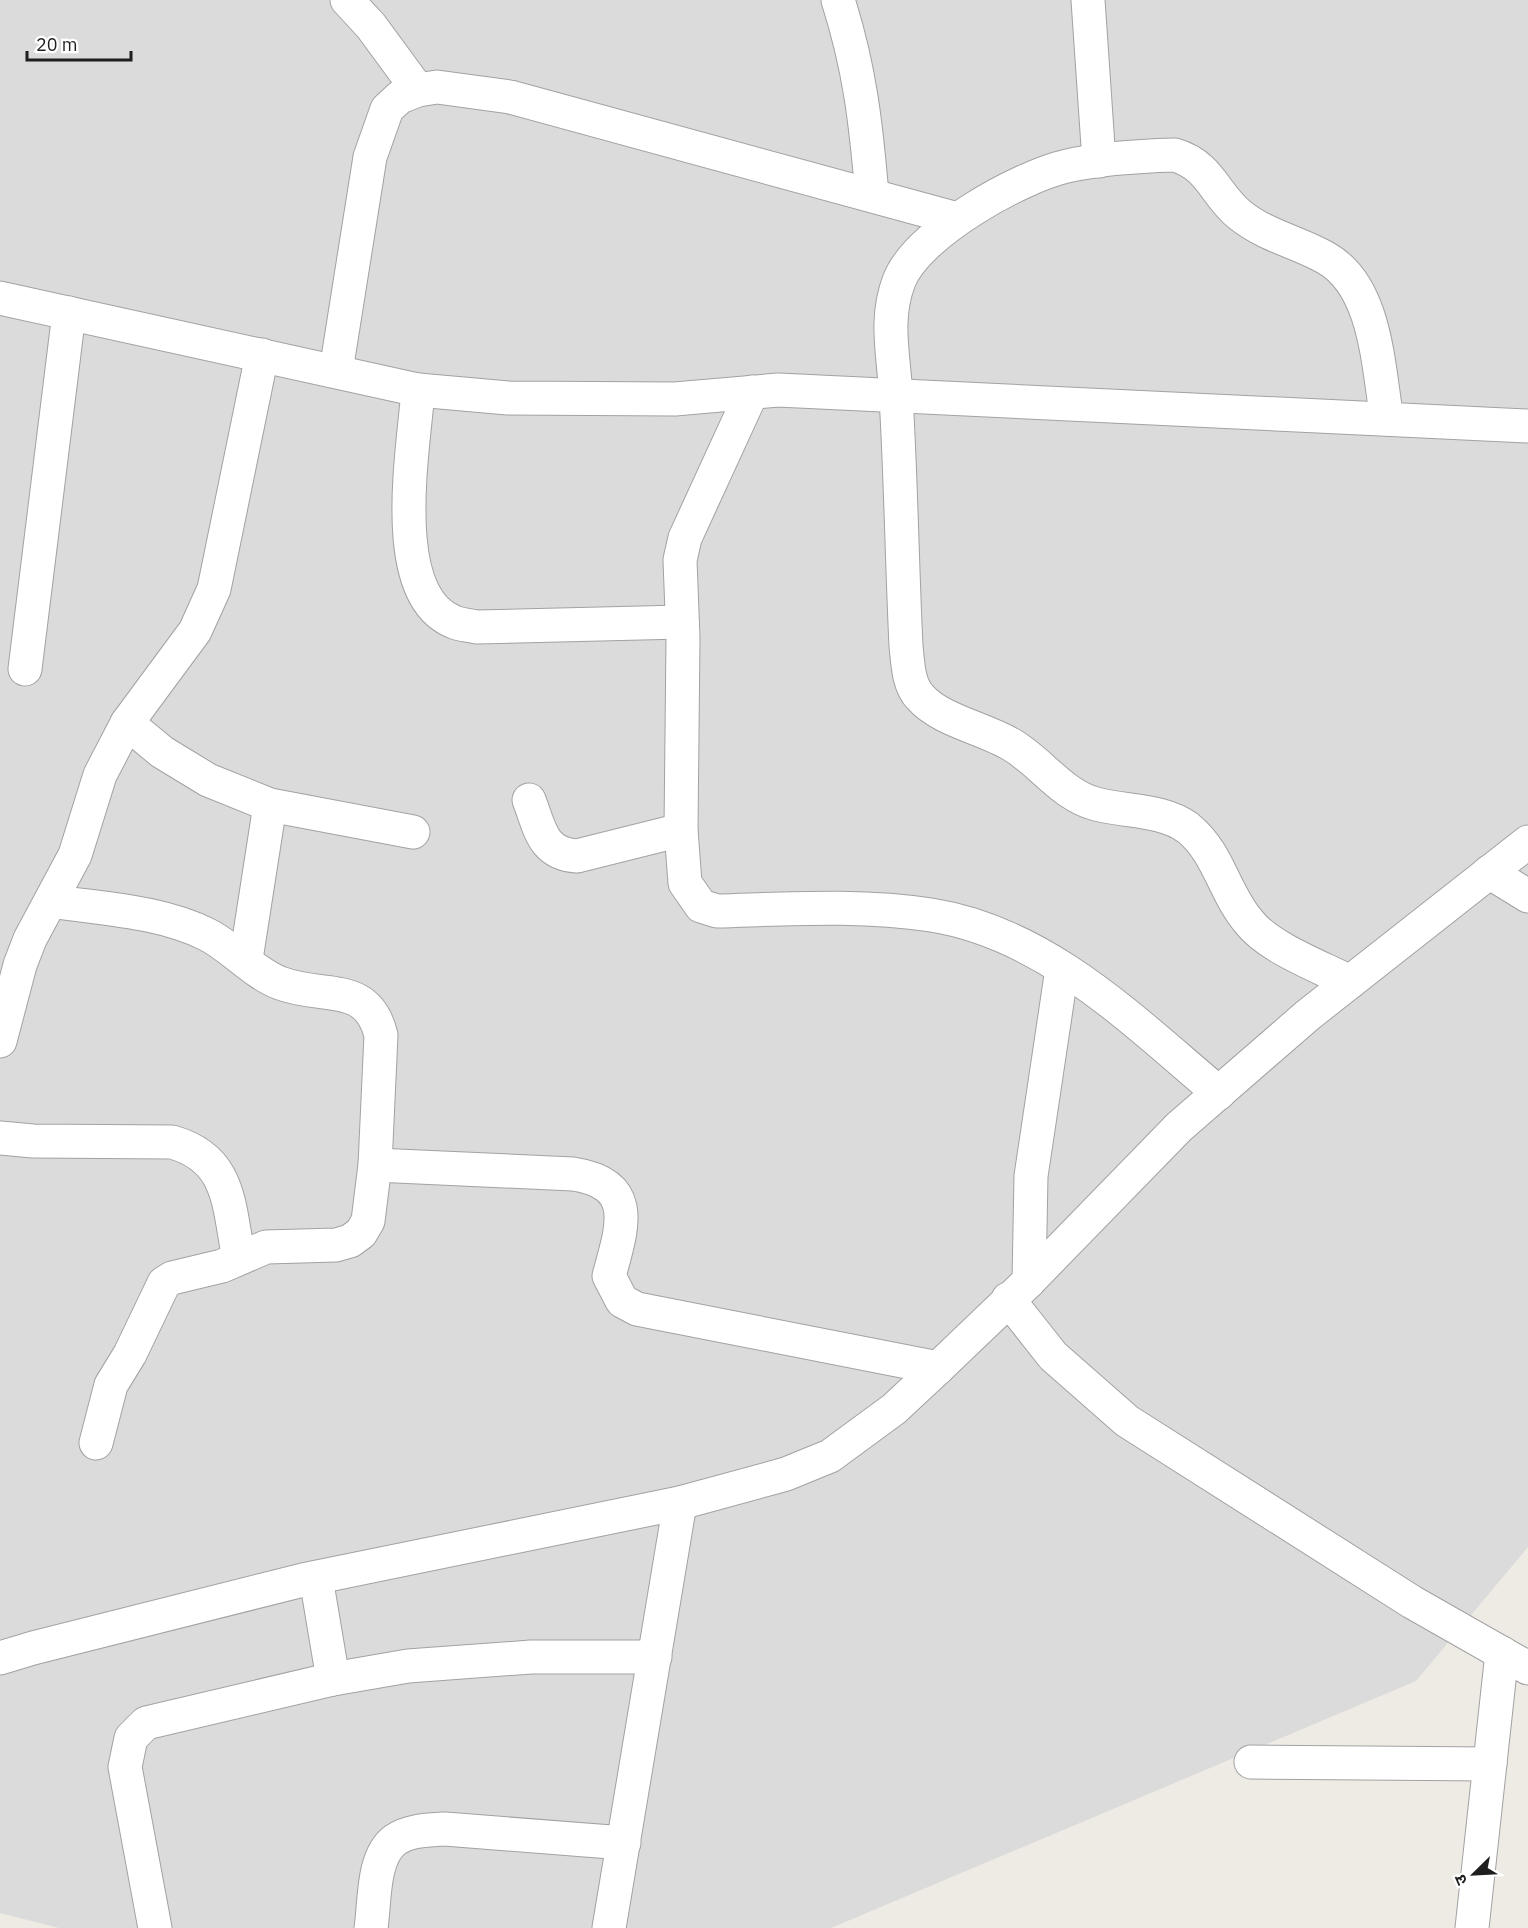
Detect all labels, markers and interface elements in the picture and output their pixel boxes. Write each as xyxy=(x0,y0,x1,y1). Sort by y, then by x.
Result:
scale bar xyxy=(27,24,130,62)
text: 20 m xyxy=(36,33,78,56)
north arrow xyxy=(1444,1844,1504,1904)
text: उ xyxy=(1449,1871,1471,1888)

